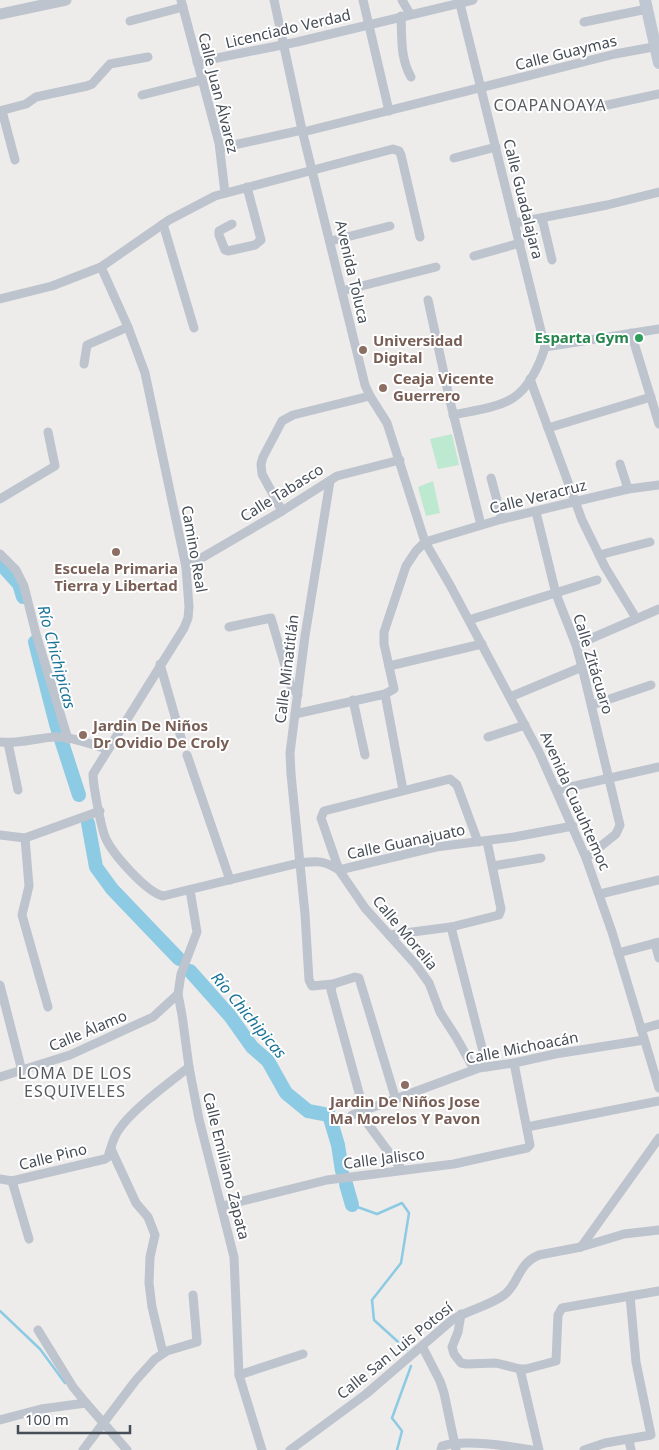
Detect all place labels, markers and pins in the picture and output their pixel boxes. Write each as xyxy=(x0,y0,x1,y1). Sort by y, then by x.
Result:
place label: Esparta Gym xyxy=(534,327,629,347)
place label: Universidad Digital xyxy=(373,330,463,367)
marker: Esparta Gym xyxy=(633,332,645,344)
marker: Universidad Digital xyxy=(357,344,369,356)
place label: Ceaja Vicente Guerrero xyxy=(393,368,494,405)
marker: Ceaja Vicente Guerrero xyxy=(377,382,389,394)
marker: Escuela Primaria Tierra y Libertad xyxy=(110,546,122,558)
place label: Escuela Primaria Tierra y Libertad xyxy=(54,558,178,595)
place label: Jardin De Niños Dr Ovidio De Croly xyxy=(91,715,229,752)
marker: Jardin De Niños Dr Ovidio De Croly xyxy=(77,729,89,741)
marker: Jardin De Niños Jose Ma Morelos Y Pavon xyxy=(399,1079,411,1091)
place label: Jardin De Niños Jose Ma Morelos Y Pavon xyxy=(328,1091,480,1128)

